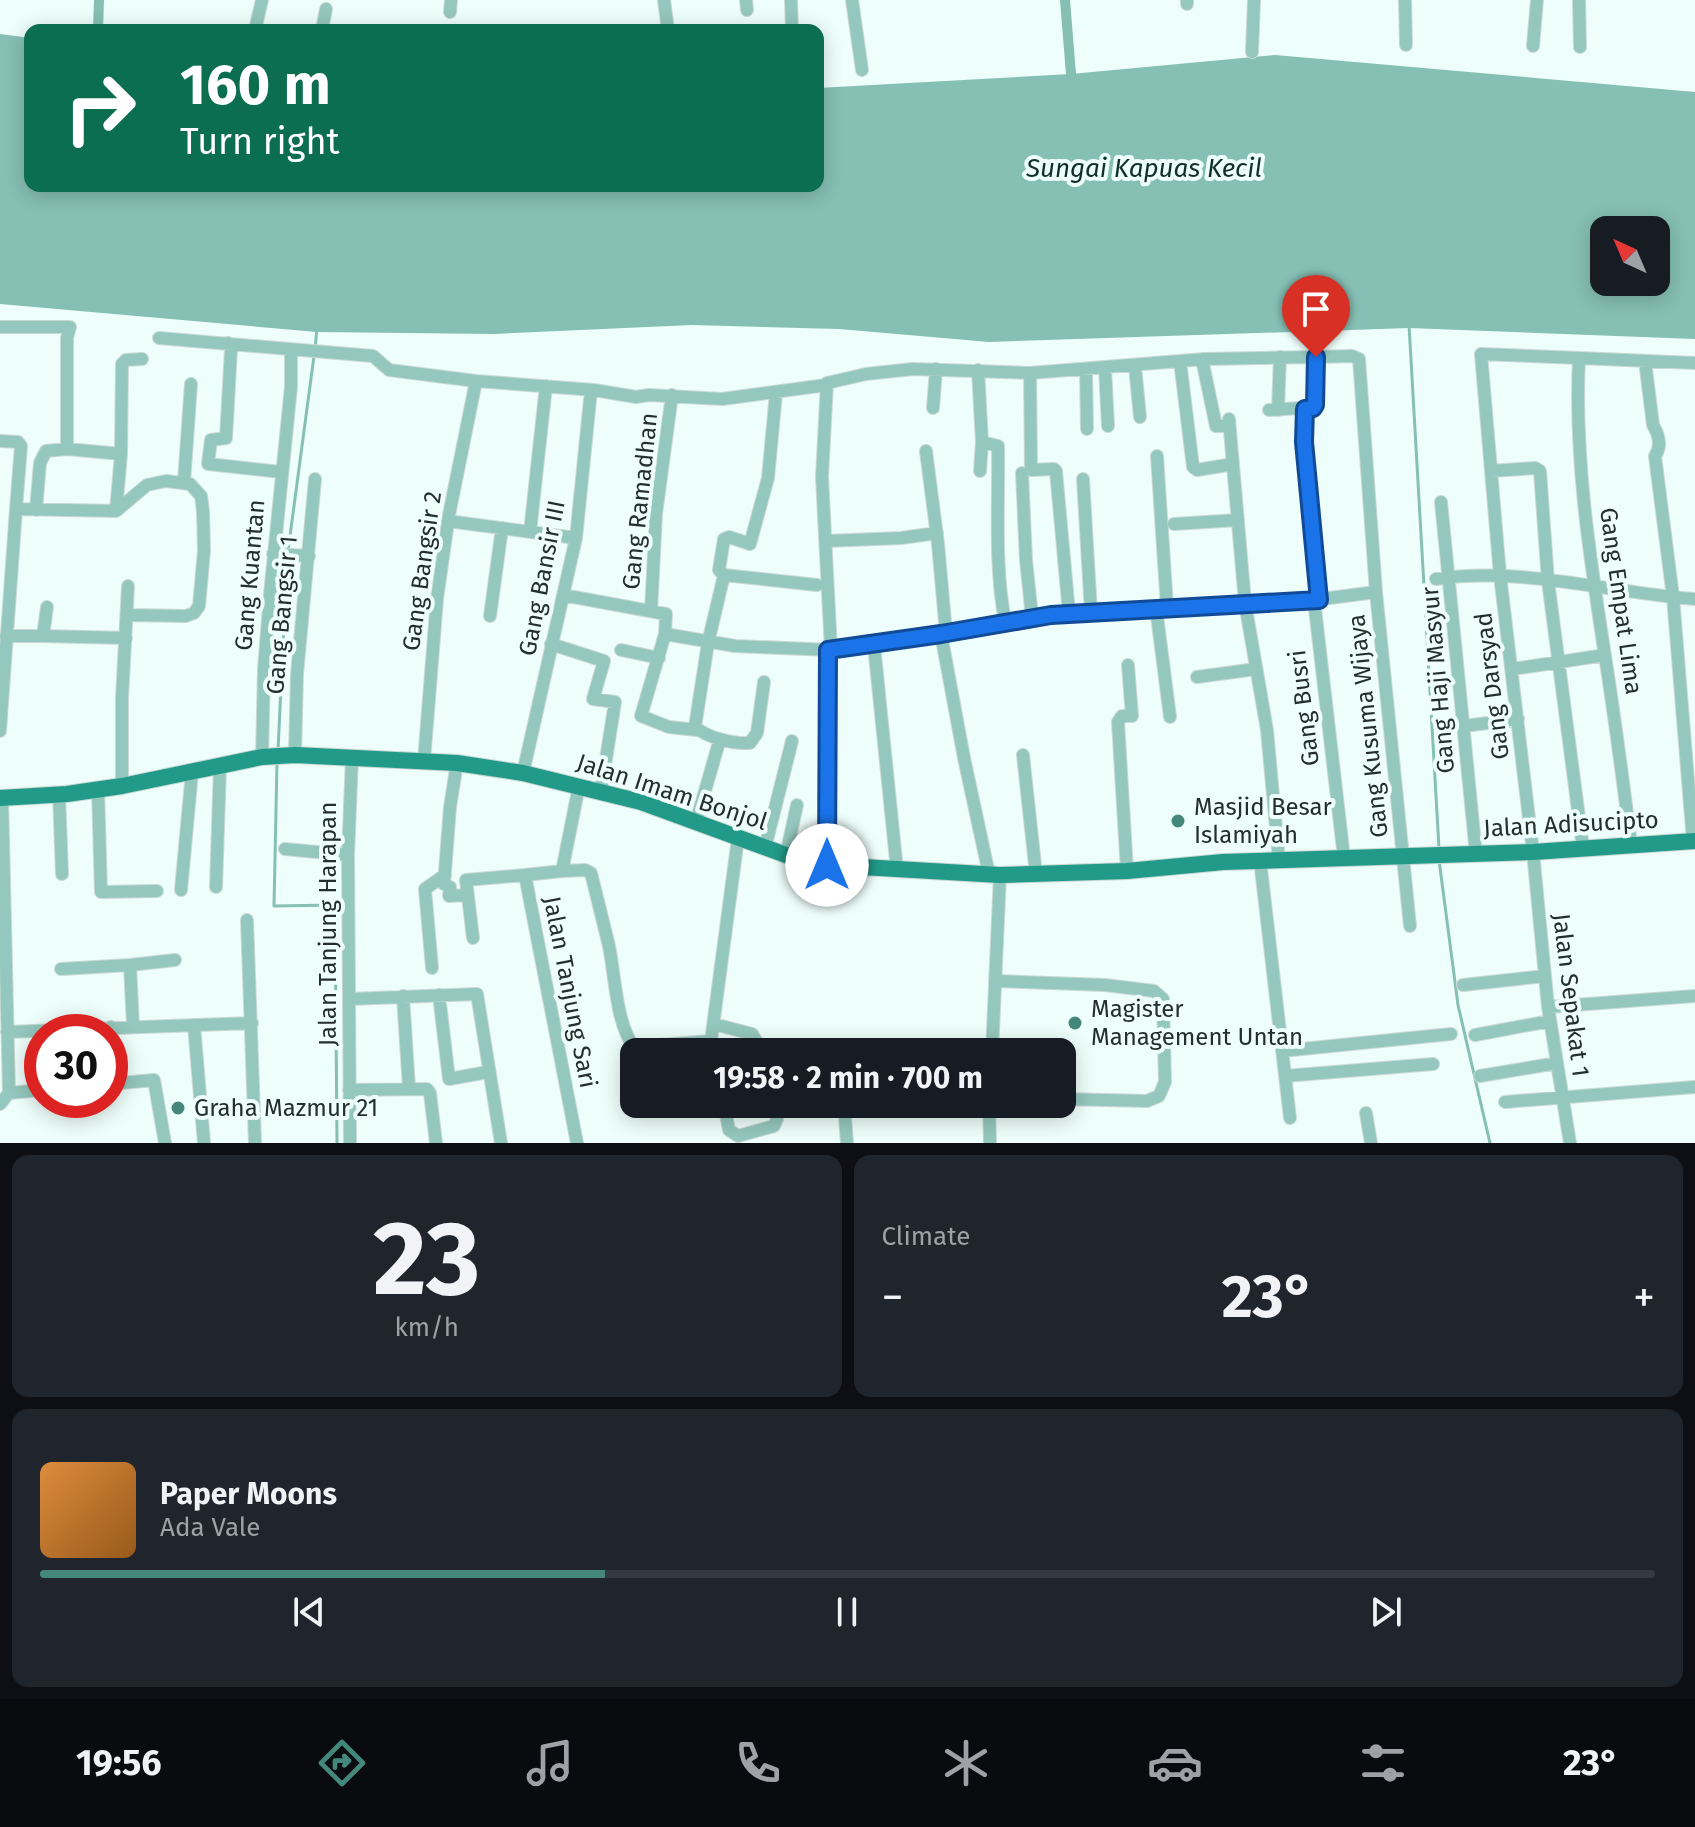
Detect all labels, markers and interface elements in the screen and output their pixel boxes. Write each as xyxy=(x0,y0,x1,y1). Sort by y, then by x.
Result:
text: 160 m xyxy=(180,52,331,119)
icon: right xyxy=(48,56,152,160)
text: Turn right xyxy=(180,120,340,164)
water label: Sungai Kapuas Kecil xyxy=(1025,153,1262,184)
north arrow xyxy=(1590,216,1670,296)
map controls xyxy=(1590,216,1670,296)
pin xyxy=(1282,275,1350,357)
icon: arrive xyxy=(1294,287,1338,331)
street label: Gang Ramadhan xyxy=(617,411,663,591)
street label: Gang Bangsir 2 xyxy=(397,490,447,652)
street label: Gang Kuantan xyxy=(229,498,271,652)
street label: Gang Bansir III xyxy=(513,498,571,658)
street label: Gang Empat Lima xyxy=(1594,506,1648,696)
street label: Gang Bangsir 1 xyxy=(261,535,303,695)
street label: Gang Haji Masyur xyxy=(1416,585,1460,775)
street label: Gang Darsyad xyxy=(1469,611,1515,761)
street label: Gang Kusuma Wijaya xyxy=(1342,613,1394,839)
street label: Gang Busri xyxy=(1283,648,1325,768)
street label: Jalan Imam Bonjol xyxy=(573,748,771,836)
place label: Masjid Besar Islamiyah xyxy=(1194,793,1333,849)
street label: Jalan Tanjung Harapan xyxy=(314,802,342,1046)
street label: Jalan Adisucipto xyxy=(1483,805,1659,843)
marker: Masjid Besar Islamiyah xyxy=(1169,812,1187,830)
position arrow xyxy=(785,823,869,907)
street label: Jalan Tanjung Sari xyxy=(538,894,602,1090)
street label: Jalan Sepakat 1 xyxy=(1547,912,1595,1078)
place label: Magister Management Untan xyxy=(1091,995,1303,1051)
speed limit sign: 30 xyxy=(24,1014,128,1118)
marker: Magister Management Untan xyxy=(1066,1014,1084,1032)
text: 19:58 · 2 min · 700 m xyxy=(713,1060,983,1096)
place label: Graha Mazmur 21 xyxy=(194,1094,378,1122)
marker: Graha Mazmur 21 xyxy=(169,1099,187,1117)
text: 23 xyxy=(373,1197,480,1322)
text: Climate xyxy=(882,1221,970,1252)
text: 23° xyxy=(1222,1261,1315,1333)
text: − xyxy=(882,1271,904,1324)
text: + xyxy=(1633,1271,1655,1324)
text: km/h xyxy=(395,1312,459,1343)
text: Paper Moons xyxy=(160,1476,337,1512)
text: Ada Vale xyxy=(160,1512,260,1543)
icon: previous xyxy=(287,1590,331,1634)
icon: pause xyxy=(825,1590,869,1634)
icon: next xyxy=(1364,1590,1408,1634)
icon: directions xyxy=(314,1735,370,1791)
icon: music xyxy=(522,1735,578,1791)
icon: phone xyxy=(730,1735,786,1791)
icon: climate xyxy=(938,1735,994,1791)
icon: car xyxy=(1147,1735,1203,1791)
icon: filters xyxy=(1355,1735,1411,1791)
text: 19:56 xyxy=(76,1741,162,1785)
text: 23° xyxy=(1563,1741,1619,1785)

